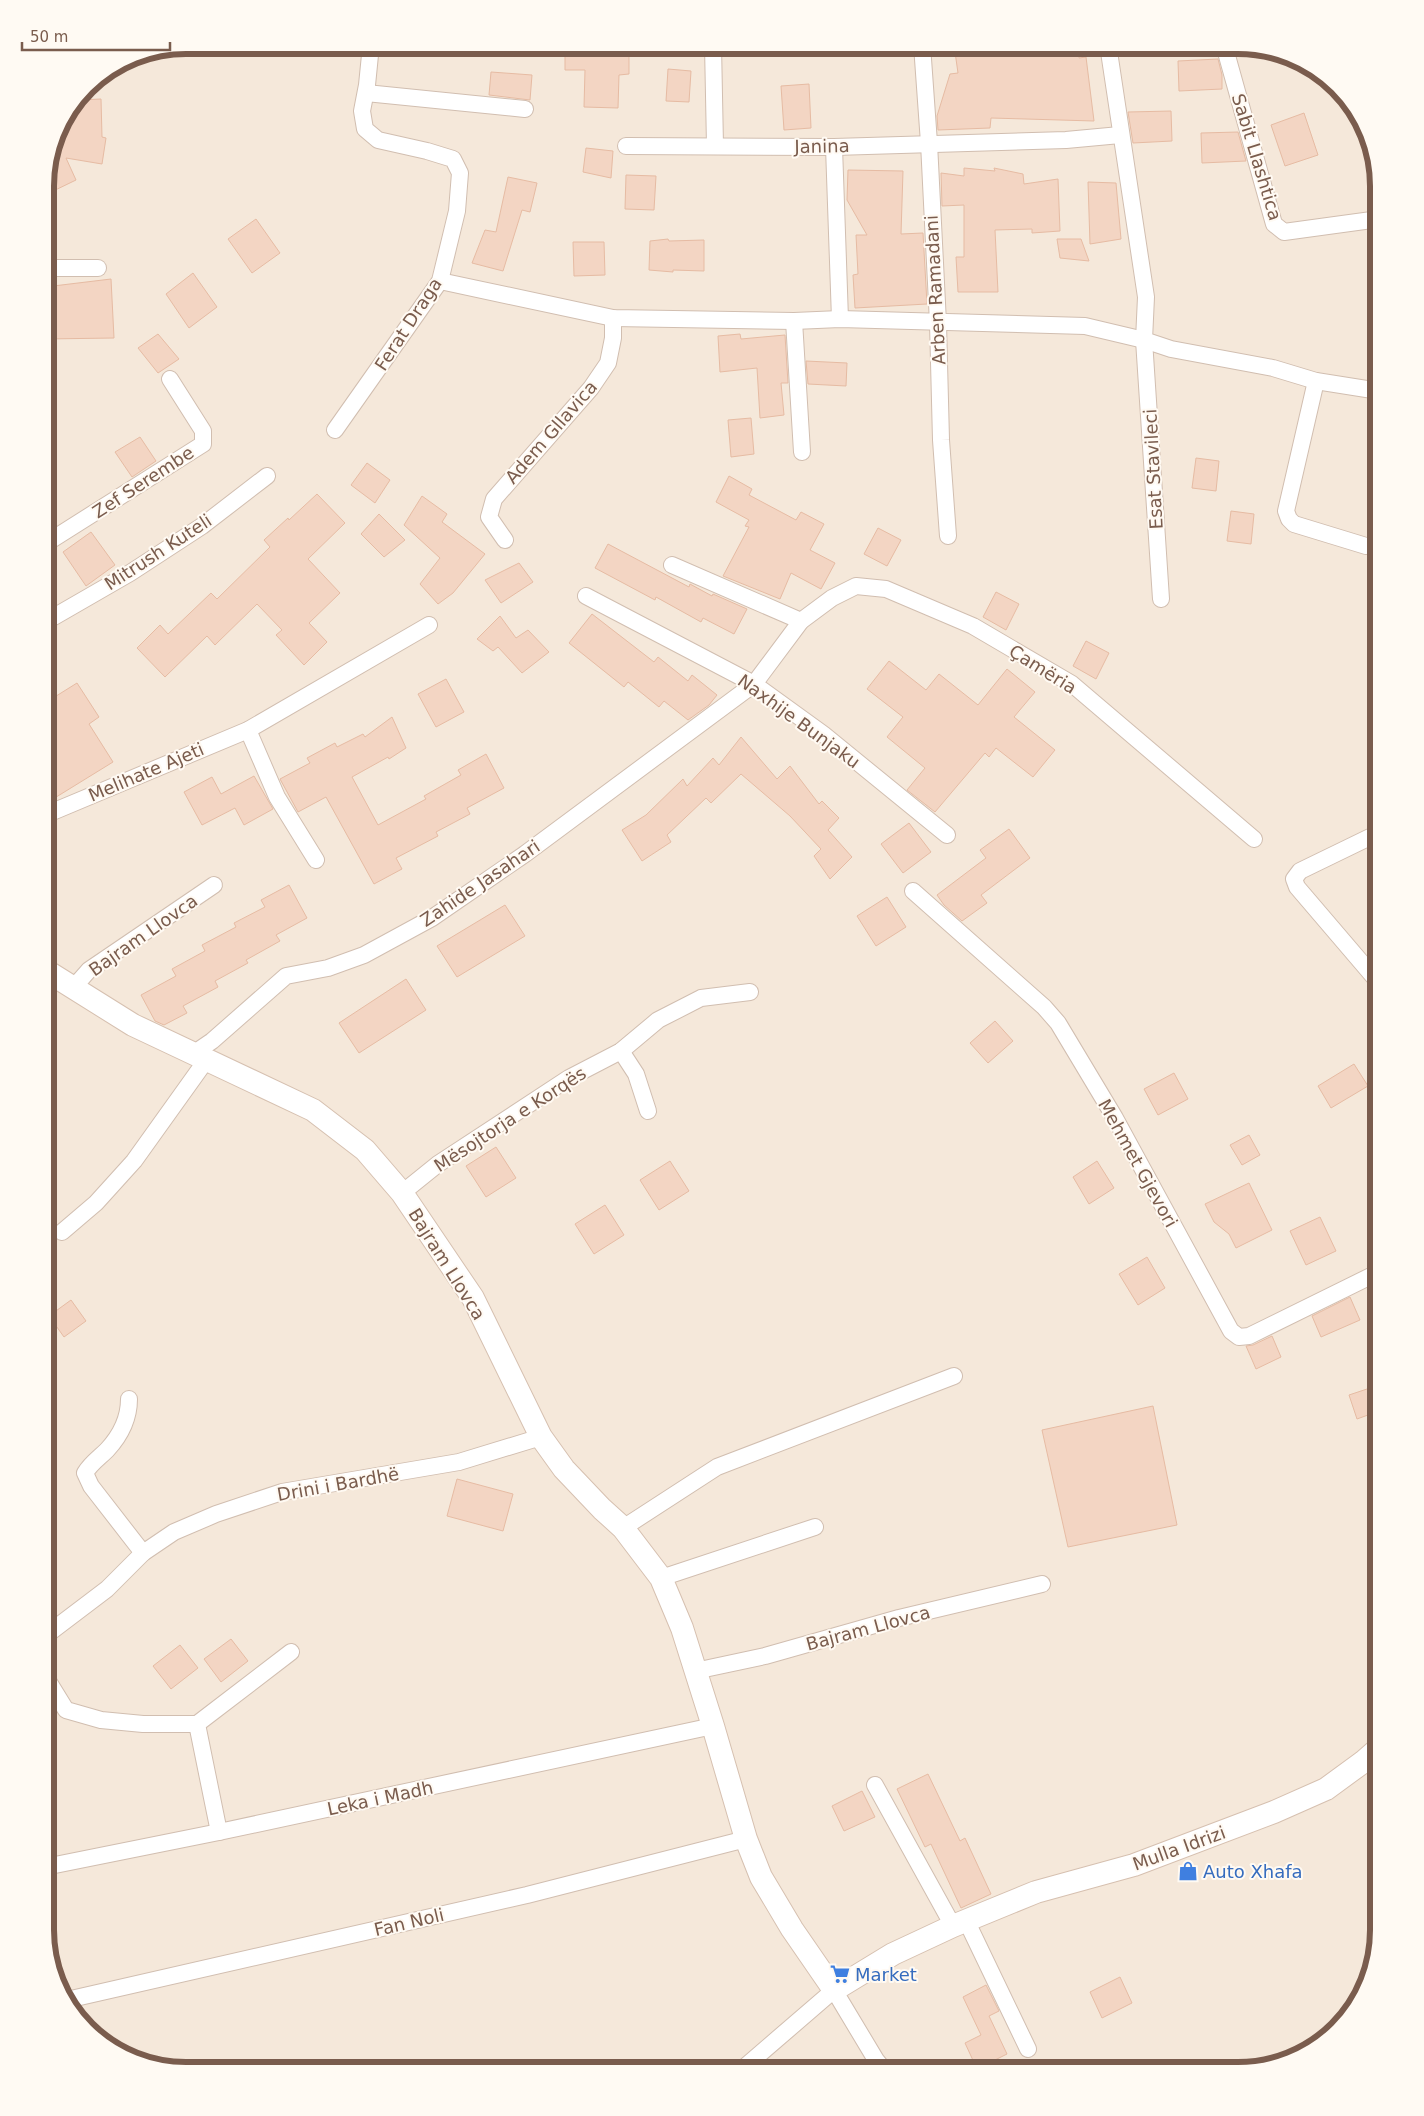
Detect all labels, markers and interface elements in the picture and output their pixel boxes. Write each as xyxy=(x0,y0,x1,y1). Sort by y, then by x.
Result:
scale bar xyxy=(22,20,170,52)
text: 50 m xyxy=(30,28,68,46)
street label: Sabit Llashtica xyxy=(1228,91,1286,223)
street label: Janina xyxy=(793,135,850,157)
street label: Arben Ramadani xyxy=(921,215,949,365)
street label: Ferat Draga xyxy=(370,274,446,374)
street label: Adem Gllavica xyxy=(501,376,601,488)
street label: Esat Stavileci xyxy=(1139,408,1167,530)
street label: Zef Serembe xyxy=(89,442,197,522)
street label: Mitrush Kuteli xyxy=(101,510,215,594)
street label: Çamëria xyxy=(1005,640,1081,698)
street label: Naxhije Bunjaku xyxy=(734,670,864,772)
street label: Melihate Ajeti xyxy=(85,738,207,806)
street label: Zahide Jasahari xyxy=(416,835,544,931)
street label: Bajram Llovca xyxy=(85,890,201,980)
street label: Mësojtorja e Korqës xyxy=(430,1062,590,1176)
street label: Mehmet Gjevori xyxy=(1094,1095,1182,1231)
street label: Bajram Llovca xyxy=(404,1204,490,1324)
street label: Drini i Bardhë xyxy=(275,1463,401,1505)
street label: Bajram Llovca xyxy=(804,1601,932,1655)
street label: Leka i Madh xyxy=(325,1777,435,1819)
street label: Mulla Idrizi xyxy=(1130,1821,1228,1875)
shop icon: Auto Xhafa xyxy=(1177,1860,1199,1882)
place label: Auto Xhafa xyxy=(1203,1861,1303,1882)
street label: Fan Noli xyxy=(372,1904,446,1940)
supermarket icon: Market xyxy=(829,1963,851,1985)
place label: Market xyxy=(855,1964,917,1985)

